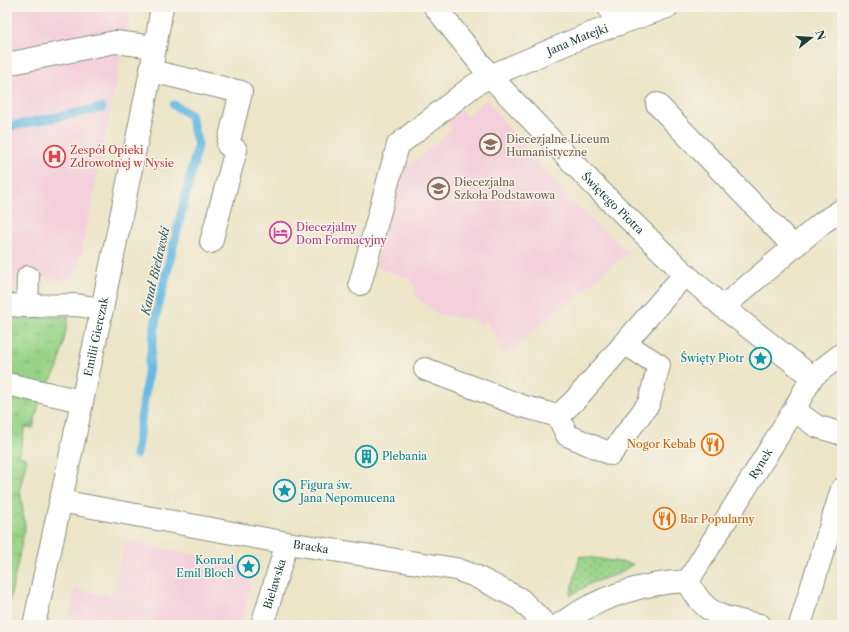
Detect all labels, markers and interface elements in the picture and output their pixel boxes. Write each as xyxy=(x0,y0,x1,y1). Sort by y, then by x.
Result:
north arrow xyxy=(791,18,831,58)
street label: Jana Matejki xyxy=(543,21,611,59)
text: N xyxy=(812,28,829,42)
school or university icon: Diecezjalne Liceum Humanistyczne xyxy=(477,132,503,158)
place label: Diecezjalne Liceum Humanistyczne xyxy=(506,132,610,159)
hospital icon: Zespół Opieki Zdrowotnej w Nysie xyxy=(41,143,67,169)
place label: Zespół Opieki Zdrowotnej w Nysie xyxy=(70,143,174,170)
street label: Świętego Piotra xyxy=(579,169,647,237)
school or university icon: Diecezjalna Szkoła Podstawowa xyxy=(425,175,451,201)
place label: Diecezjalna Szkoła Podstawowa xyxy=(454,175,555,202)
hotel icon: Diecezjalny Dom Formacyjny xyxy=(268,220,294,246)
place label: Diecezjalny Dom Formacyjny xyxy=(296,220,387,247)
water label: Kanał Bielawski xyxy=(137,224,173,318)
street label: Emilii Gierczak xyxy=(81,295,111,378)
place icon: Święty Piotr xyxy=(747,345,773,371)
place label: Święty Piotr xyxy=(680,351,744,365)
restaurant icon: Nogor Kebab xyxy=(699,431,725,457)
place label: Nogor Kebab xyxy=(627,437,696,451)
building icon: Plebania xyxy=(354,443,380,469)
street label: Rynek xyxy=(746,445,776,482)
place label: Plebania xyxy=(382,449,427,463)
place icon: Figura św. Jana Nepomucena xyxy=(271,478,297,504)
place label: Figura św. Jana Nepomucena xyxy=(298,478,395,505)
restaurant icon: Bar Popularny xyxy=(651,506,677,532)
place label: Bar Popularny xyxy=(680,512,755,526)
street label: Bracka xyxy=(292,537,330,556)
place label: Konrad Emil Bloch xyxy=(176,553,234,580)
place icon: Konrad Emil Bloch xyxy=(236,553,262,579)
street label: Bielawska xyxy=(260,557,289,611)

